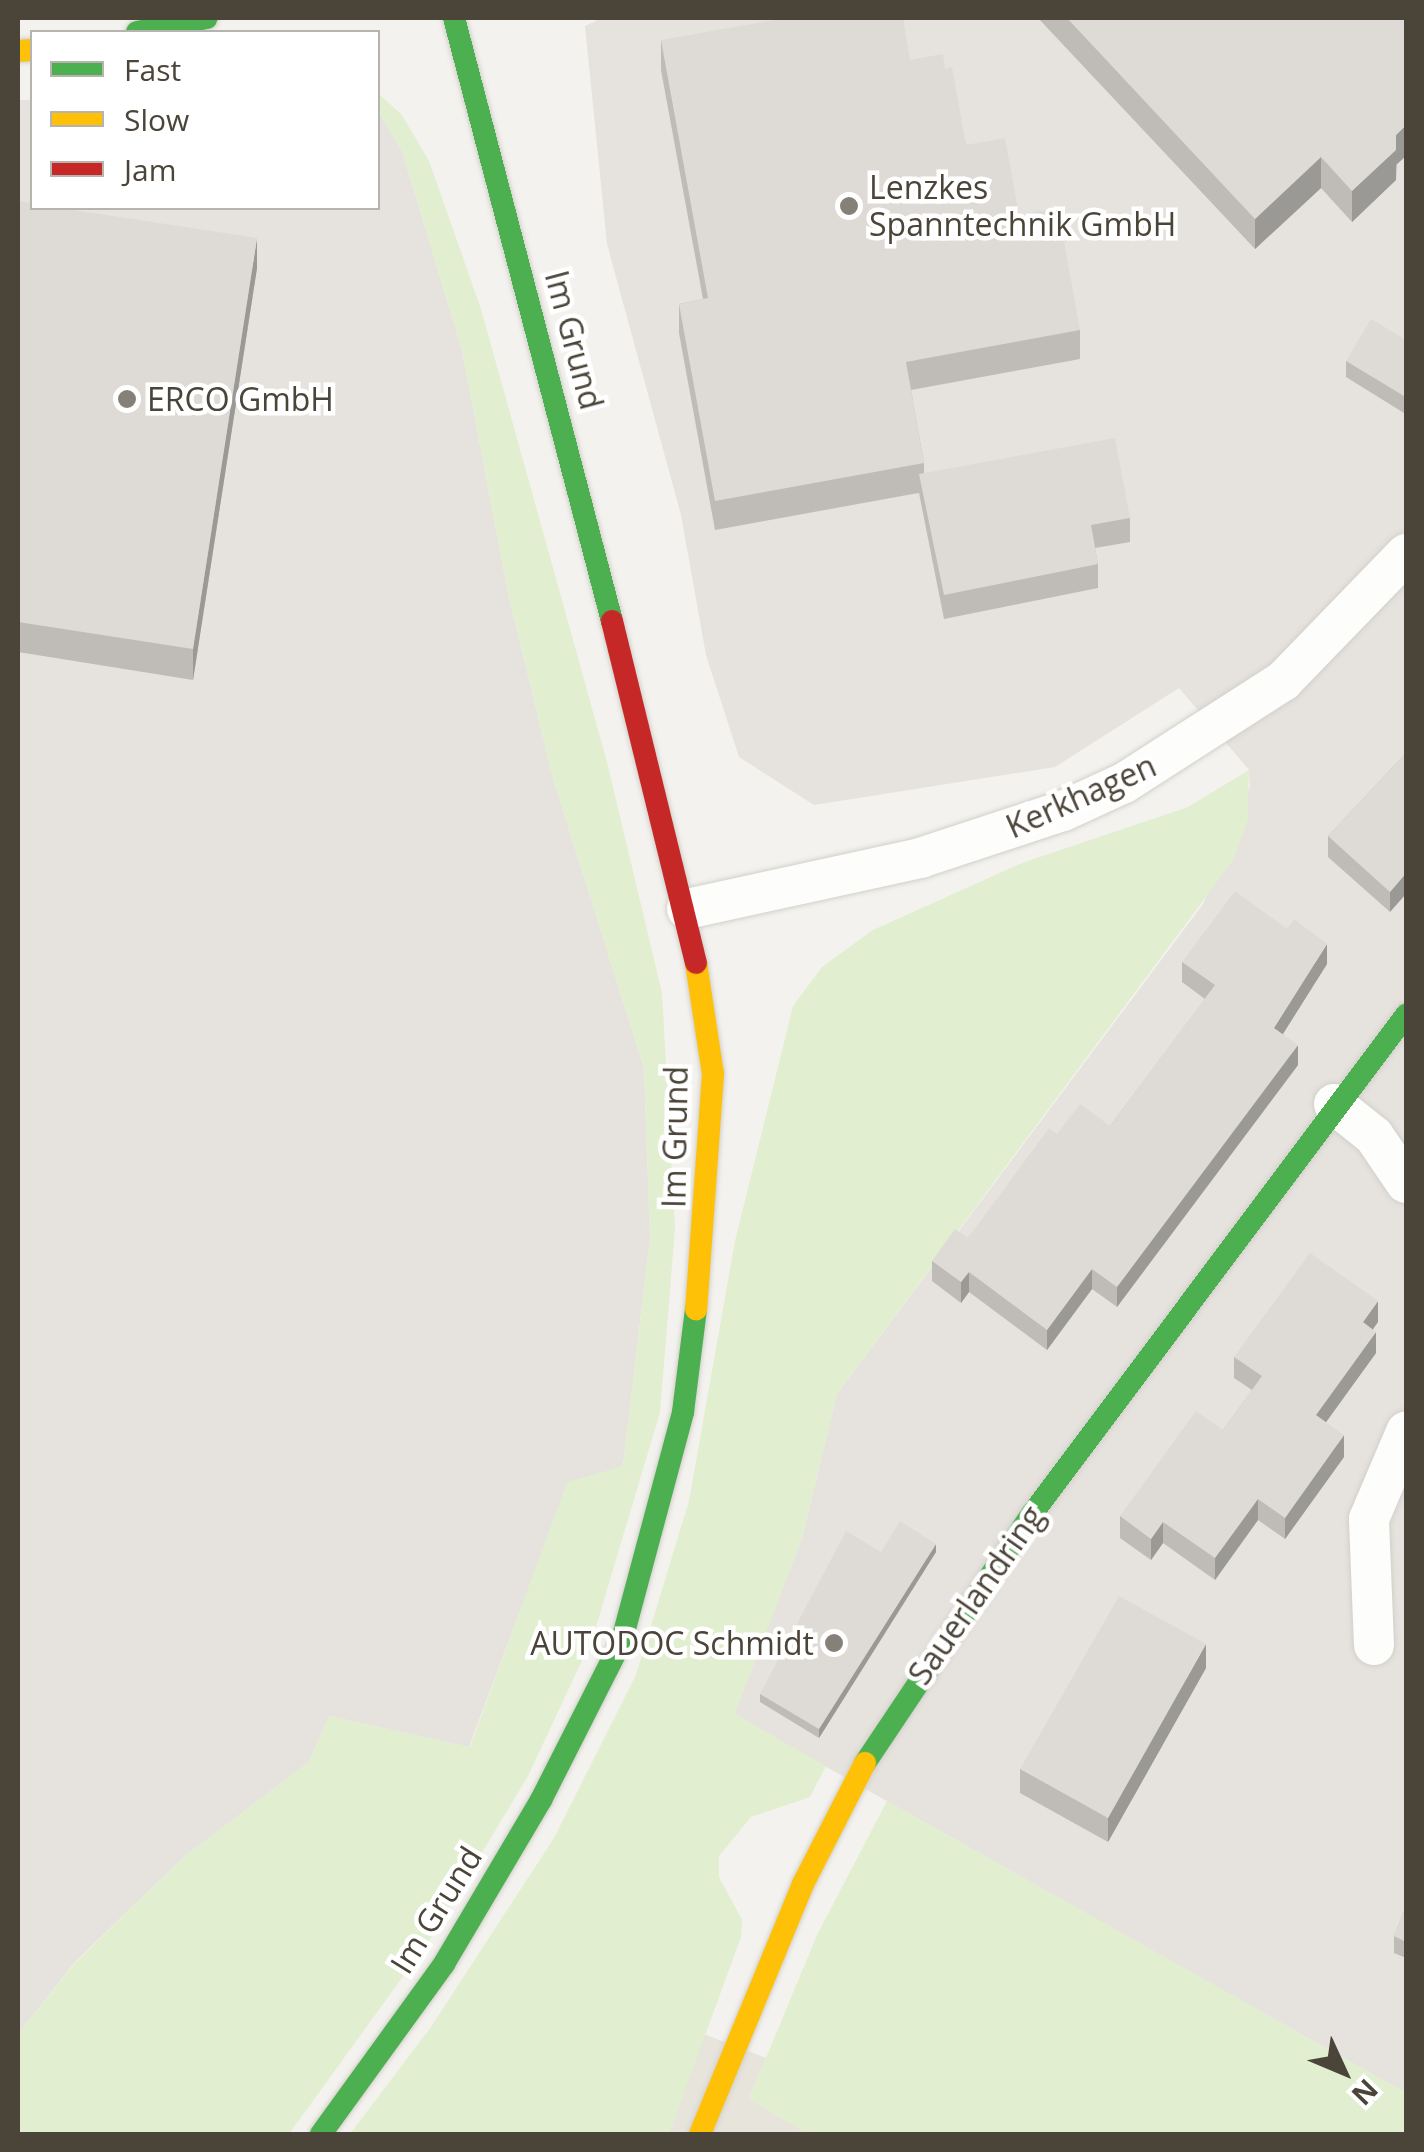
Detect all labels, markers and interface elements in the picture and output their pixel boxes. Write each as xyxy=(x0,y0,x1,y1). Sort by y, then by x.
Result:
legend xyxy=(30,30,380,210)
text: Fast xyxy=(124,49,181,90)
text: Slow xyxy=(124,99,189,140)
text: Jam xyxy=(124,149,177,190)
place label: Lenzkes Spanntechnik GmbH xyxy=(869,169,1176,244)
marker: Lenzkes Spanntechnik GmbH xyxy=(838,195,860,217)
street label: Im Grund xyxy=(537,266,611,414)
place label: ERCO GmbH xyxy=(147,380,334,418)
marker: ERCO GmbH xyxy=(116,388,138,410)
street label: Kerkhagen xyxy=(1000,746,1162,846)
street label: Im Grund xyxy=(655,1066,695,1208)
street label: Sauerlandring xyxy=(900,1498,1052,1692)
place label: AUTODOC Schmidt xyxy=(530,1624,814,1662)
marker: AUTODOC Schmidt xyxy=(823,1632,845,1654)
street label: Im Grund xyxy=(382,1840,490,1980)
north arrow xyxy=(1294,2022,1394,2122)
text: N xyxy=(1344,2071,1387,2114)

